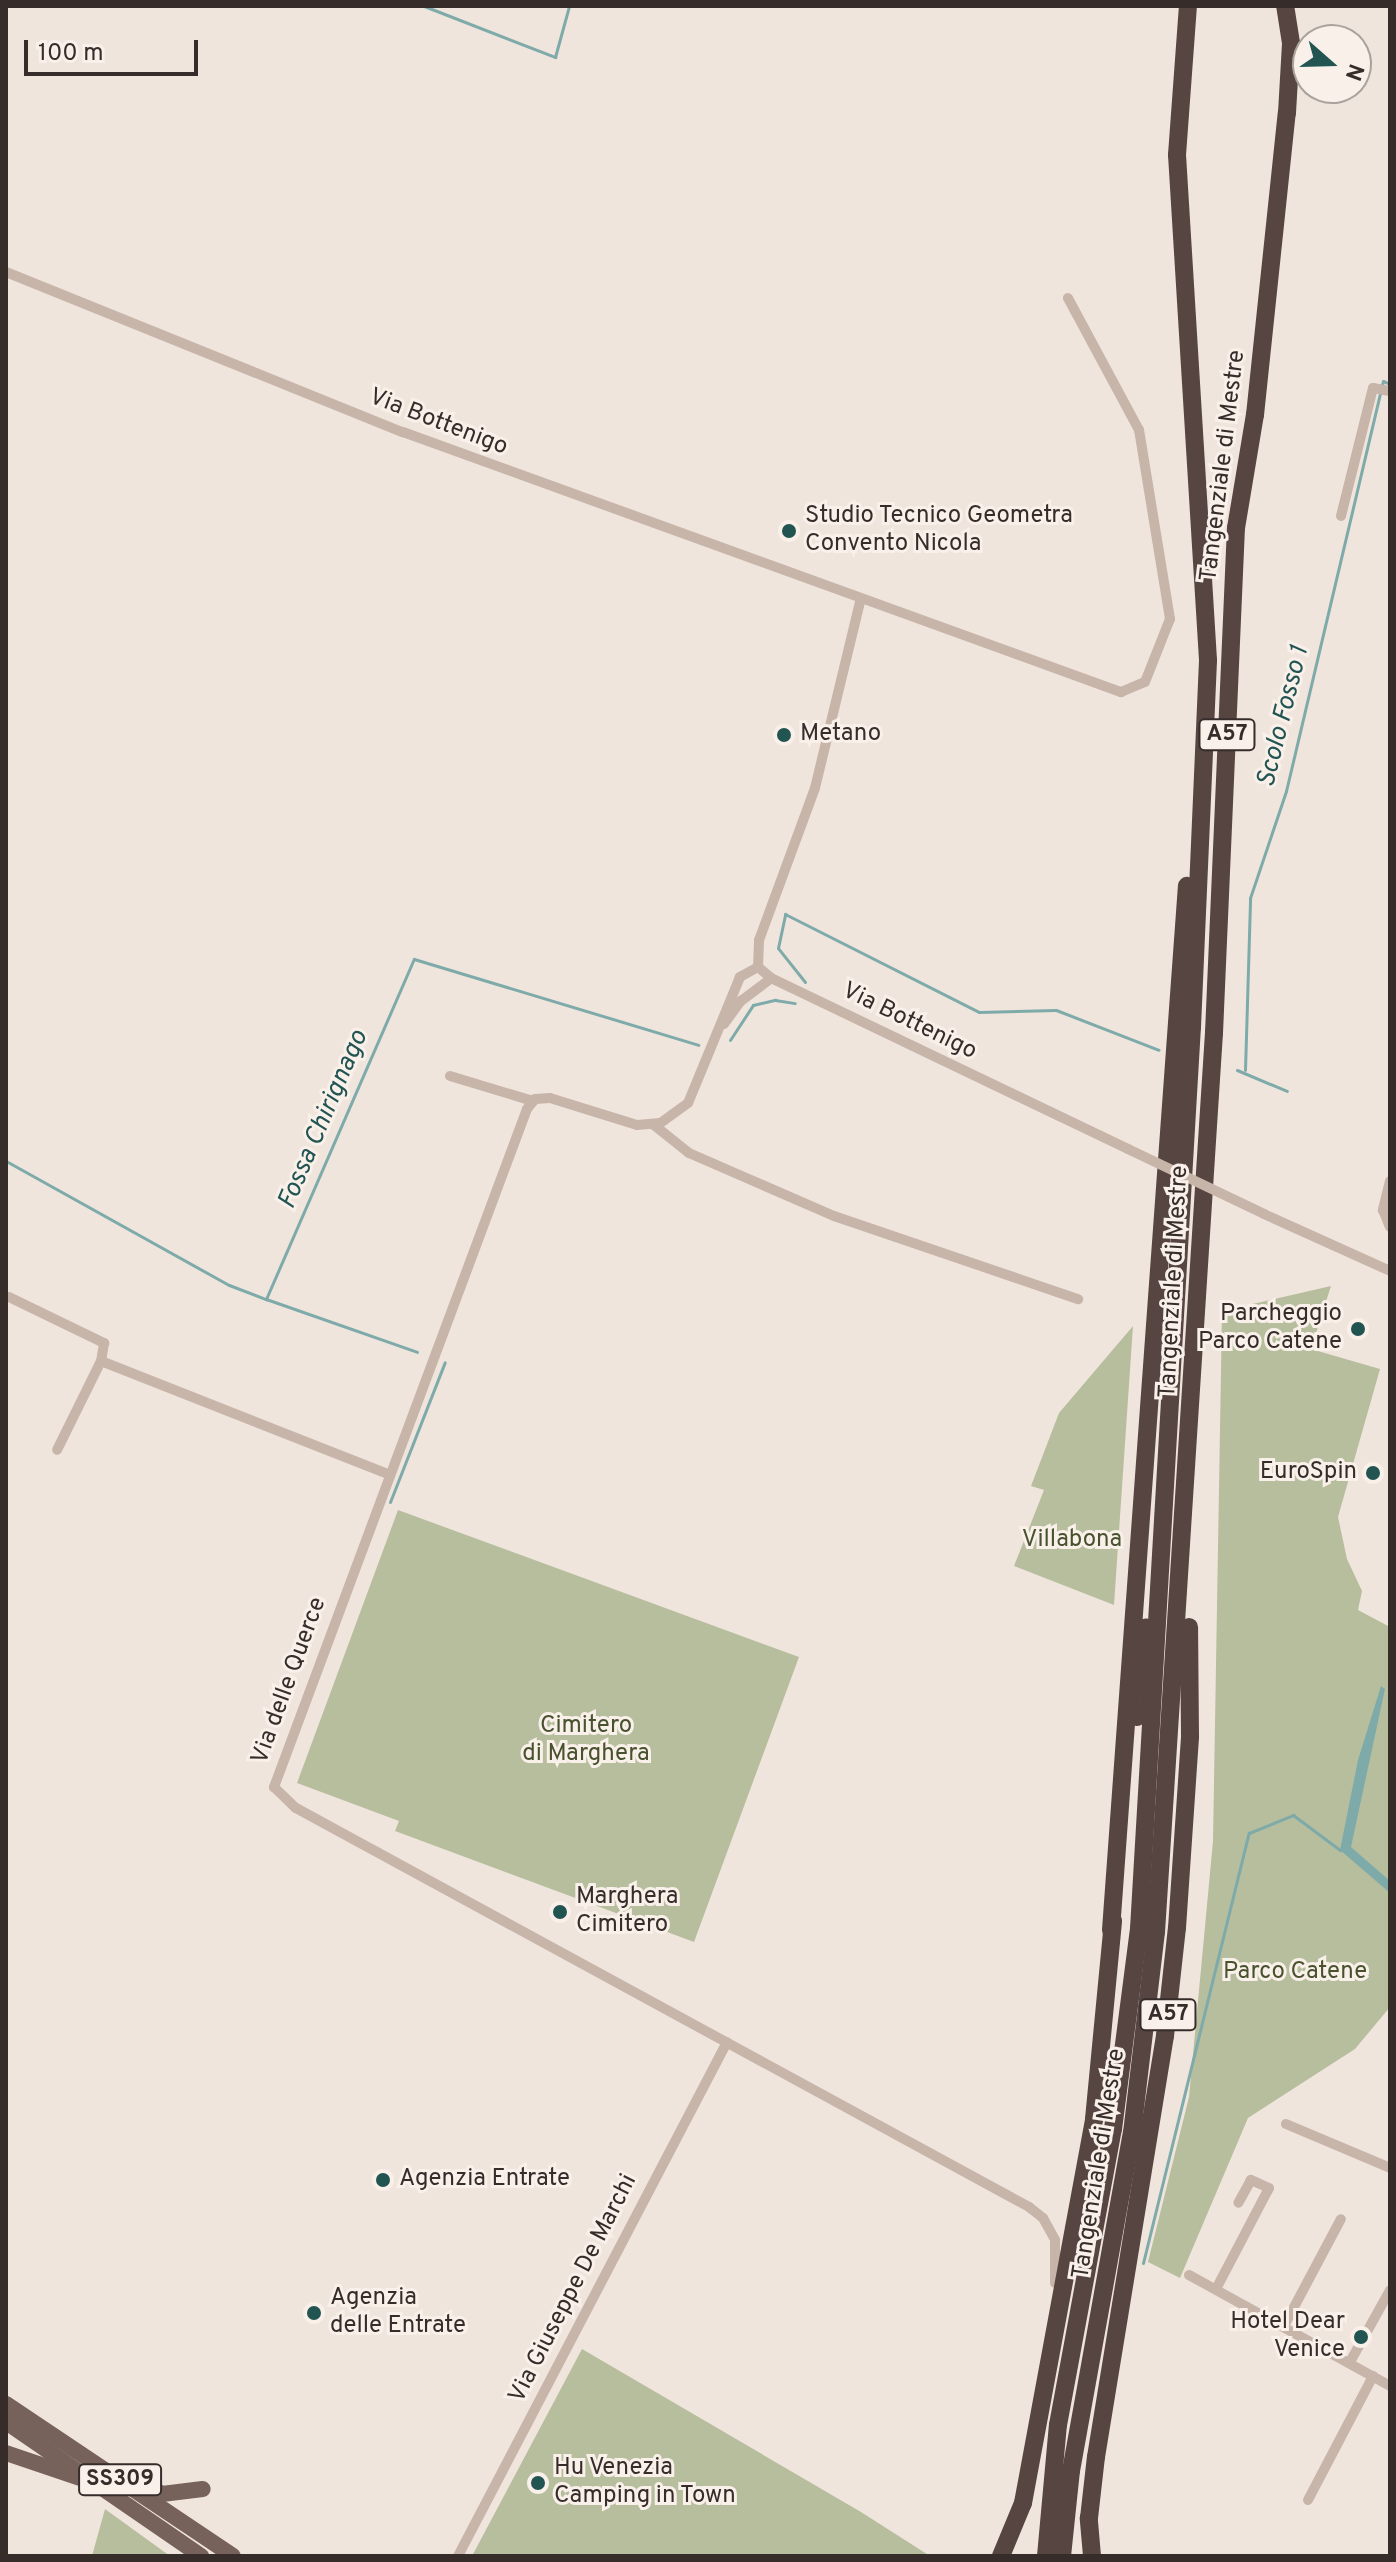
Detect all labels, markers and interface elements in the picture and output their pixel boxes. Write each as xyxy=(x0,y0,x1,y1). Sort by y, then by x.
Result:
scale bar xyxy=(28,24,202,74)
north arrow xyxy=(1292,24,1372,104)
text: 100 m xyxy=(38,39,104,69)
text: N xyxy=(1338,60,1369,84)
street label: Tangenziale di Mestre xyxy=(1196,349,1252,583)
street label: Via Bottenigo xyxy=(365,383,511,463)
place label: Studio Tecnico Geometra Convento Nicola xyxy=(805,503,1074,559)
marker: Studio Tecnico Geometra Convento Nicola xyxy=(780,522,798,540)
water label: Scolo Fosso 1 xyxy=(1251,643,1317,791)
road number: A57 xyxy=(1197,717,1257,753)
place label: Metano xyxy=(800,721,881,749)
marker: Metano xyxy=(775,726,793,744)
street label: Via Bottenigo xyxy=(837,977,981,1067)
water label: Fossa Chirignago xyxy=(272,1026,376,1214)
street label: Tangenziale di Mestre xyxy=(1155,1165,1195,1399)
place label: Parcheggio Parco Catene xyxy=(1198,1301,1342,1357)
marker: Parcheggio Parco Catene xyxy=(1349,1320,1367,1338)
place label: EuroSpin xyxy=(1260,1459,1357,1487)
marker: EuroSpin xyxy=(1364,1464,1382,1482)
park label: Villabona xyxy=(1022,1527,1122,1555)
street label: Via delle Querce xyxy=(246,1594,334,1768)
park label: Cimitero di Marghera xyxy=(522,1713,650,1769)
place label: Marghera Cimitero xyxy=(576,1884,678,1940)
marker: Marghera Cimitero xyxy=(551,1903,569,1921)
park label: Parco Catene xyxy=(1223,1959,1367,1987)
road number: A57 xyxy=(1138,1997,1198,2033)
street label: Tangenziale di Mestre xyxy=(1068,2047,1132,2281)
place label: Agenzia Entrate xyxy=(399,2166,570,2194)
street label: Via Giuseppe De Marchi xyxy=(504,2170,644,2408)
marker: Agenzia Entrate xyxy=(374,2171,392,2189)
place label: Agenzia delle Entrate xyxy=(330,2285,466,2341)
marker: Agenzia delle Entrate xyxy=(305,2304,323,2322)
place label: Hotel Dear Venice xyxy=(1230,2309,1345,2365)
marker: Hotel Dear Venice xyxy=(1352,2328,1370,2346)
place label: Hu Venezia Camping in Town xyxy=(554,2455,737,2511)
road number: SS309 xyxy=(78,2462,162,2498)
marker: Hu Venezia Camping in Town xyxy=(529,2474,547,2492)

